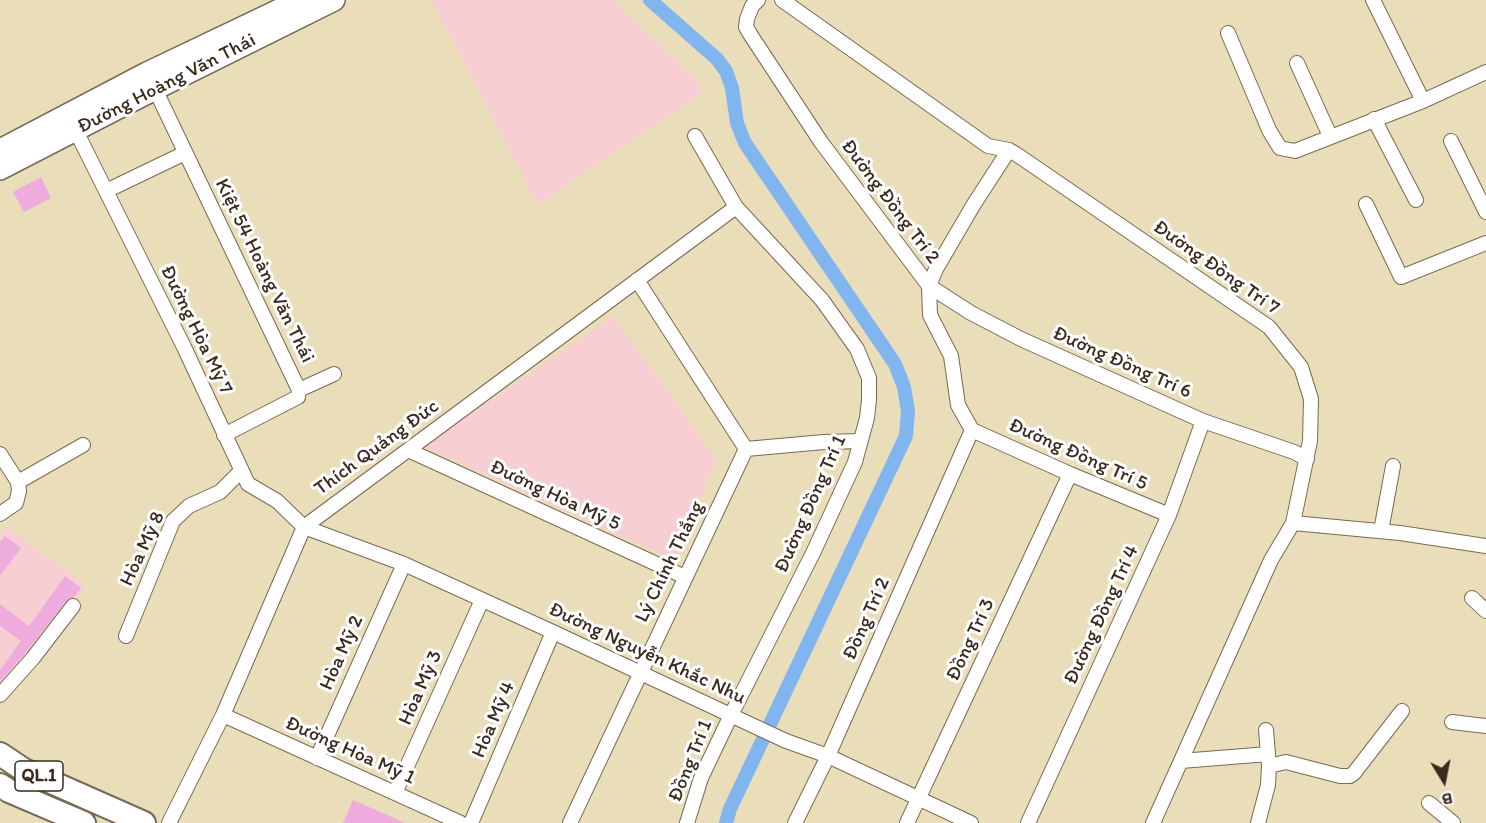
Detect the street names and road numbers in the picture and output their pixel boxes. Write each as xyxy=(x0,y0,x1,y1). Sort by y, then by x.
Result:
street label: Đường Hoàng Văn Thái xyxy=(74,29,260,139)
street label: Đường Đồng Trí 2 xyxy=(835,135,945,269)
street label: Kiệt 54 Hoàng Văn Thái xyxy=(209,175,319,367)
street label: Đường Đồng Trí 7 xyxy=(1148,216,1284,320)
street label: Đường Hòa Mỹ 7 xyxy=(154,262,238,398)
street label: Đường Đồng Trí 6 xyxy=(1049,322,1195,404)
street label: Thích Quảng Đức xyxy=(310,395,444,501)
street label: Đường Đồng Trí 5 xyxy=(1005,414,1151,496)
street label: Đường Đồng Trí 1 xyxy=(770,431,852,577)
street label: Đường Hòa Mỹ 5 xyxy=(486,455,624,537)
street label: Lý Chính Thắng xyxy=(630,497,710,627)
street label: Hòa Mỹ 8 xyxy=(115,508,171,590)
street label: Đường Đồng Trí 4 xyxy=(1059,542,1145,688)
street label: Đồng Trí 2 xyxy=(838,574,896,664)
street label: Đồng Trí 3 xyxy=(942,595,1000,685)
street label: Đường Nguyễn Khắc Nhu xyxy=(545,598,749,710)
street label: Hòa Mỹ 2 xyxy=(315,612,369,694)
street label: Hòa Mỹ 3 xyxy=(394,647,448,729)
street label: Hòa Mỹ 4 xyxy=(467,678,521,762)
street label: Đường Hòa Mỹ 1 xyxy=(281,712,419,790)
street label: Đồng Trí 1 xyxy=(664,716,718,806)
road number: QL.1 xyxy=(15,761,63,791)

